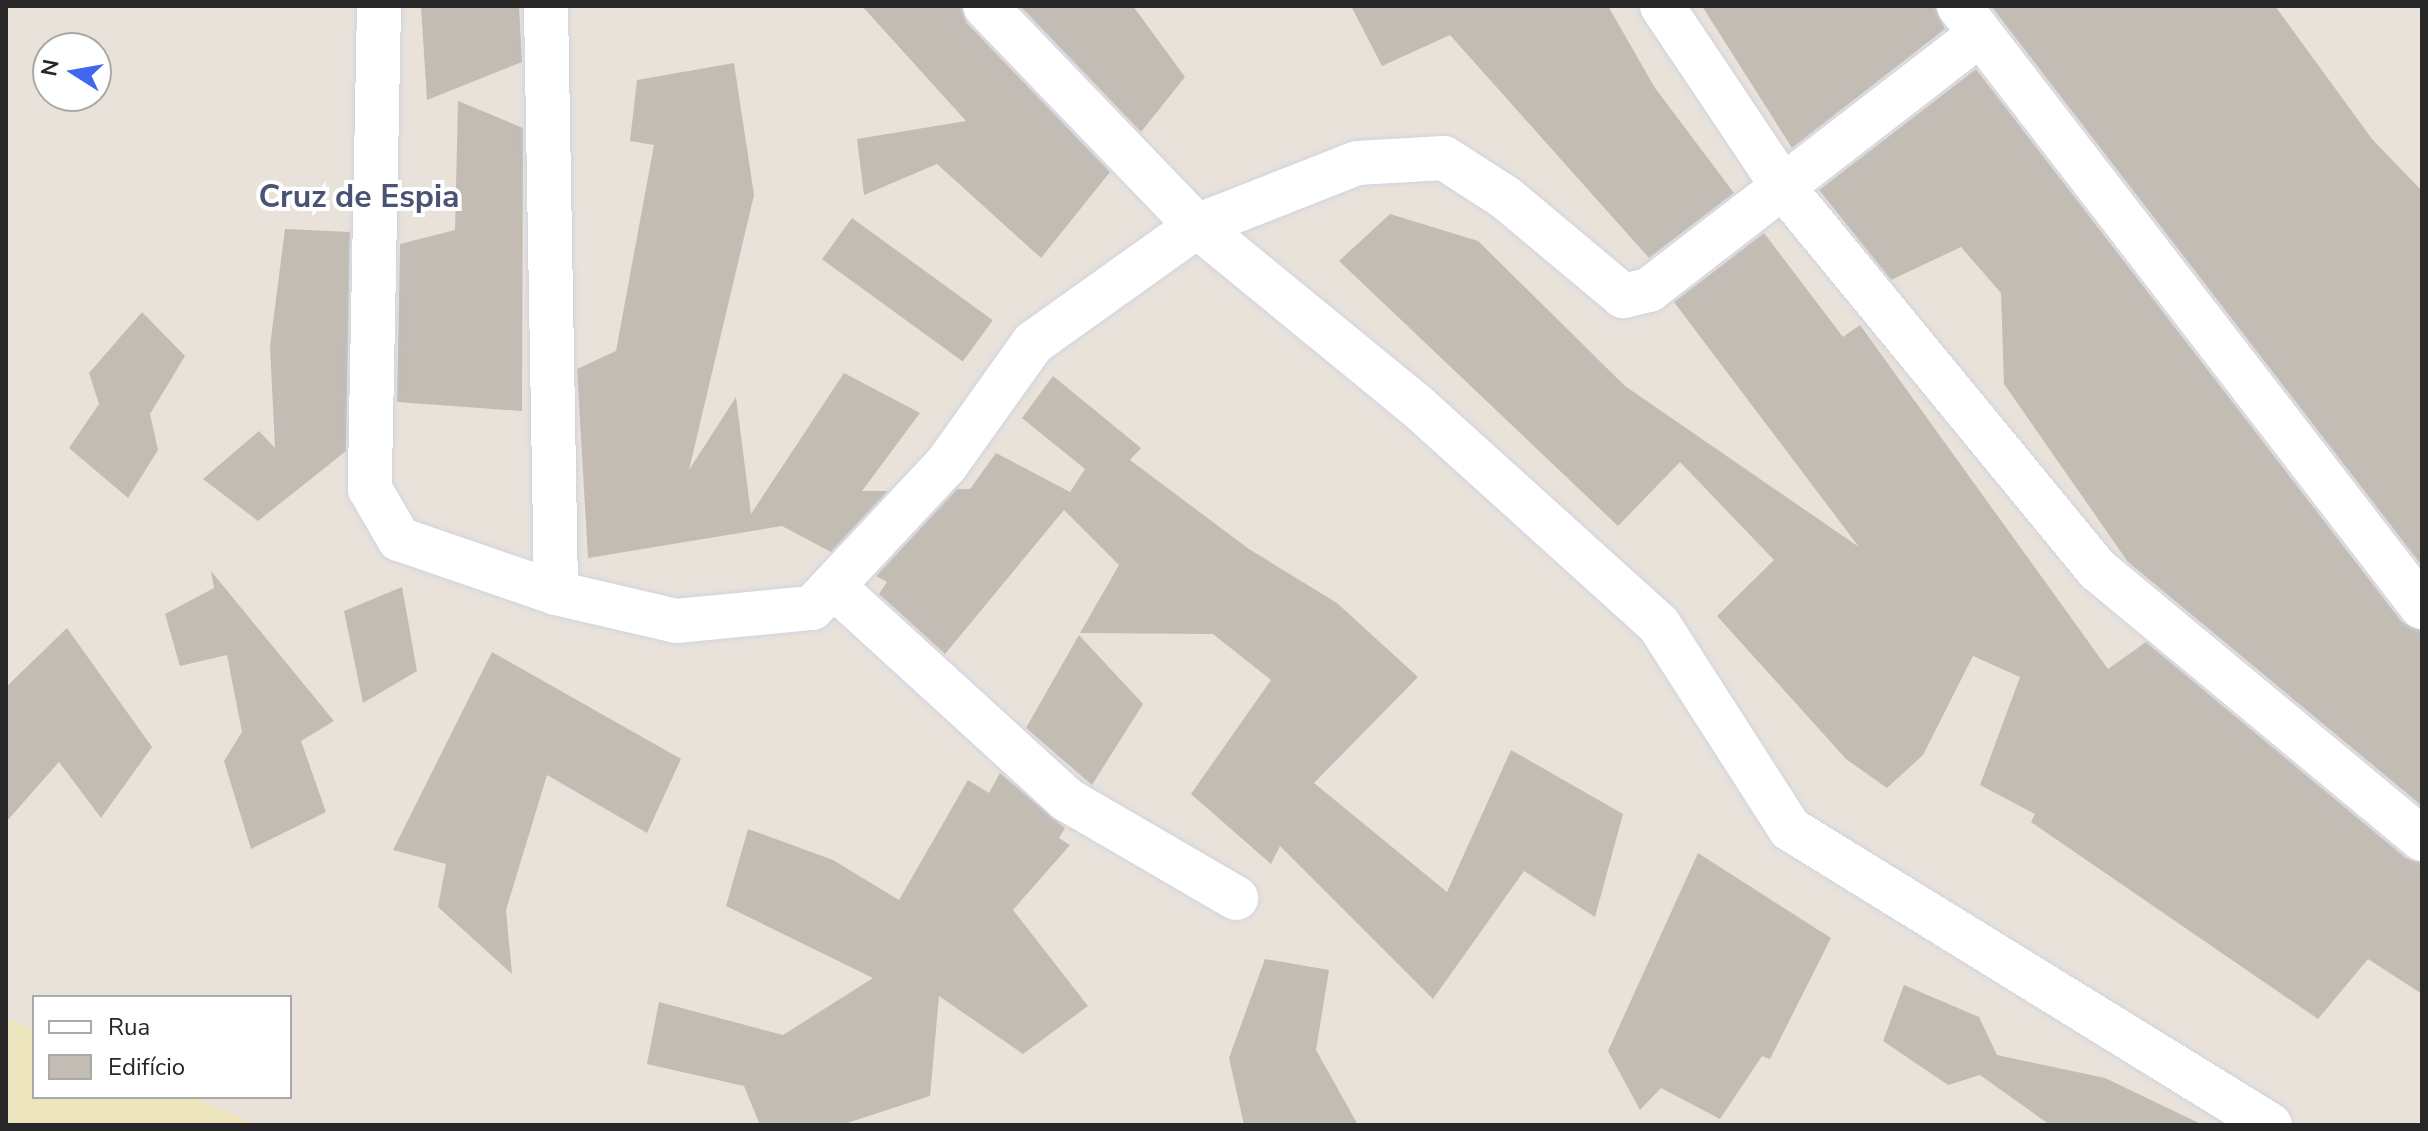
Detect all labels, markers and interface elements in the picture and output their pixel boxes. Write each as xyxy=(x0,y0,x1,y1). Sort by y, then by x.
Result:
north arrow xyxy=(32,32,112,112)
text: N xyxy=(34,57,67,79)
district label: Cruz de Espia xyxy=(258,178,460,216)
legend xyxy=(32,995,292,1099)
text: Rua xyxy=(108,1011,150,1043)
text: Edifício xyxy=(108,1051,185,1083)

